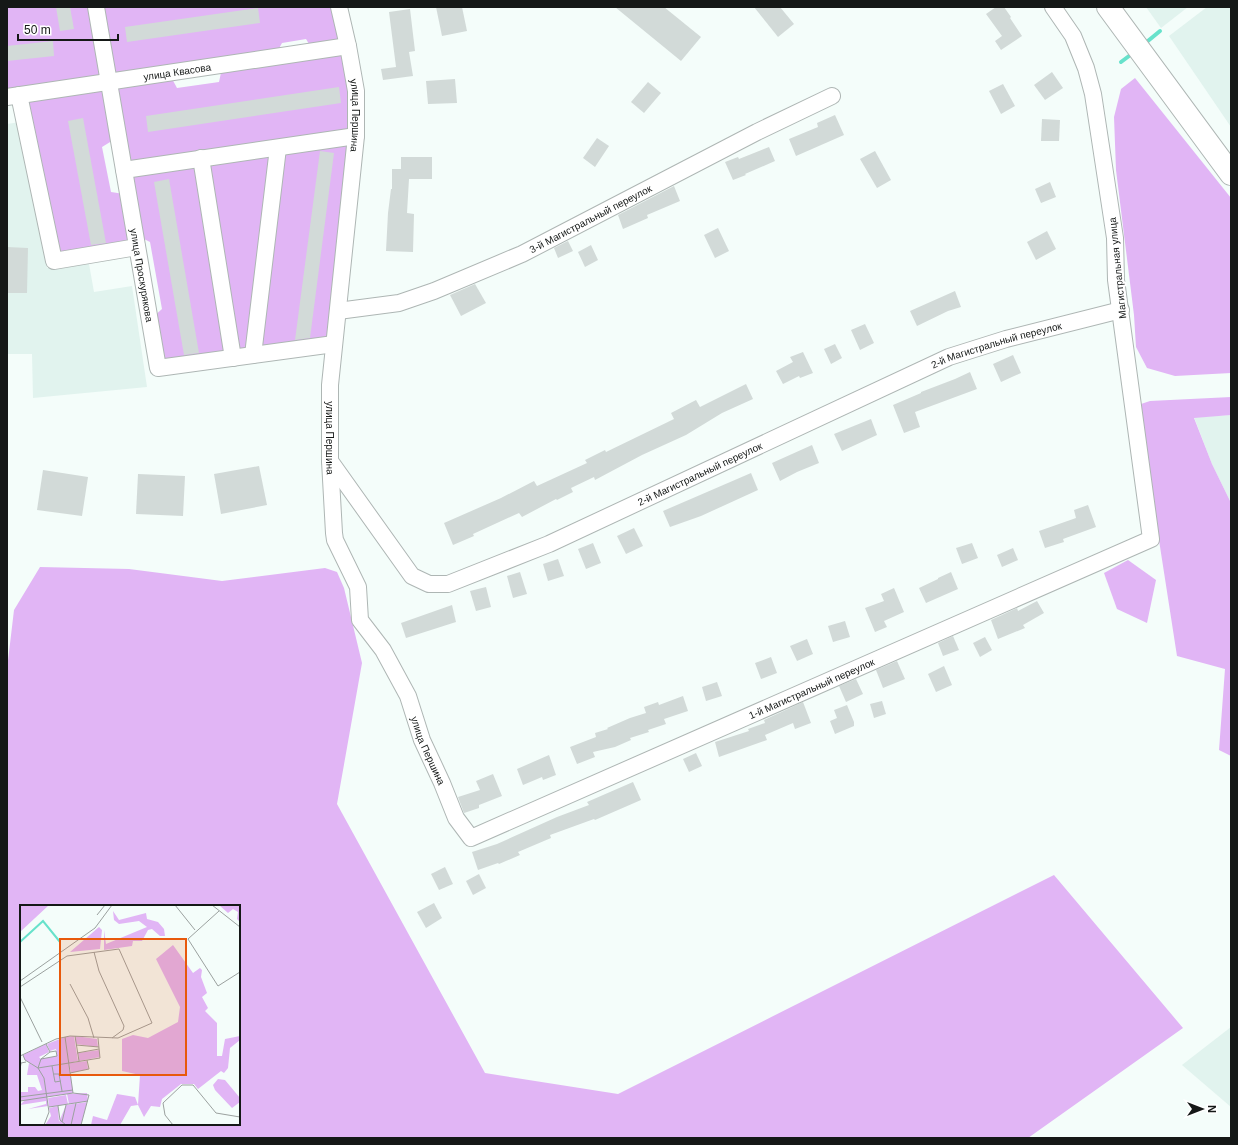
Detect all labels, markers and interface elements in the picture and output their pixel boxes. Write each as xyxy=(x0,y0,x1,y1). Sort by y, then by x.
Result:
scale bar xyxy=(18,16,118,42)
text: 50 m xyxy=(24,23,51,37)
street label: улица Квасова xyxy=(143,61,212,83)
street label: улица Першина xyxy=(348,78,361,153)
street label: 3-й Магистральный переулок xyxy=(528,182,654,255)
street label: Магистральная улица xyxy=(1107,216,1128,319)
street label: улица Проскурякова xyxy=(128,228,155,323)
street label: 2-й Магистральный переулок xyxy=(929,320,1063,371)
street label: улица Першина xyxy=(324,401,336,475)
street label: 2-й Магистральный переулок xyxy=(636,440,764,508)
street label: 1-й Магистральный переулок xyxy=(747,656,877,721)
street label: улица Першина xyxy=(409,715,447,787)
inset map xyxy=(20,905,240,1125)
north arrow xyxy=(1182,1089,1222,1129)
text: N xyxy=(1206,1105,1218,1113)

